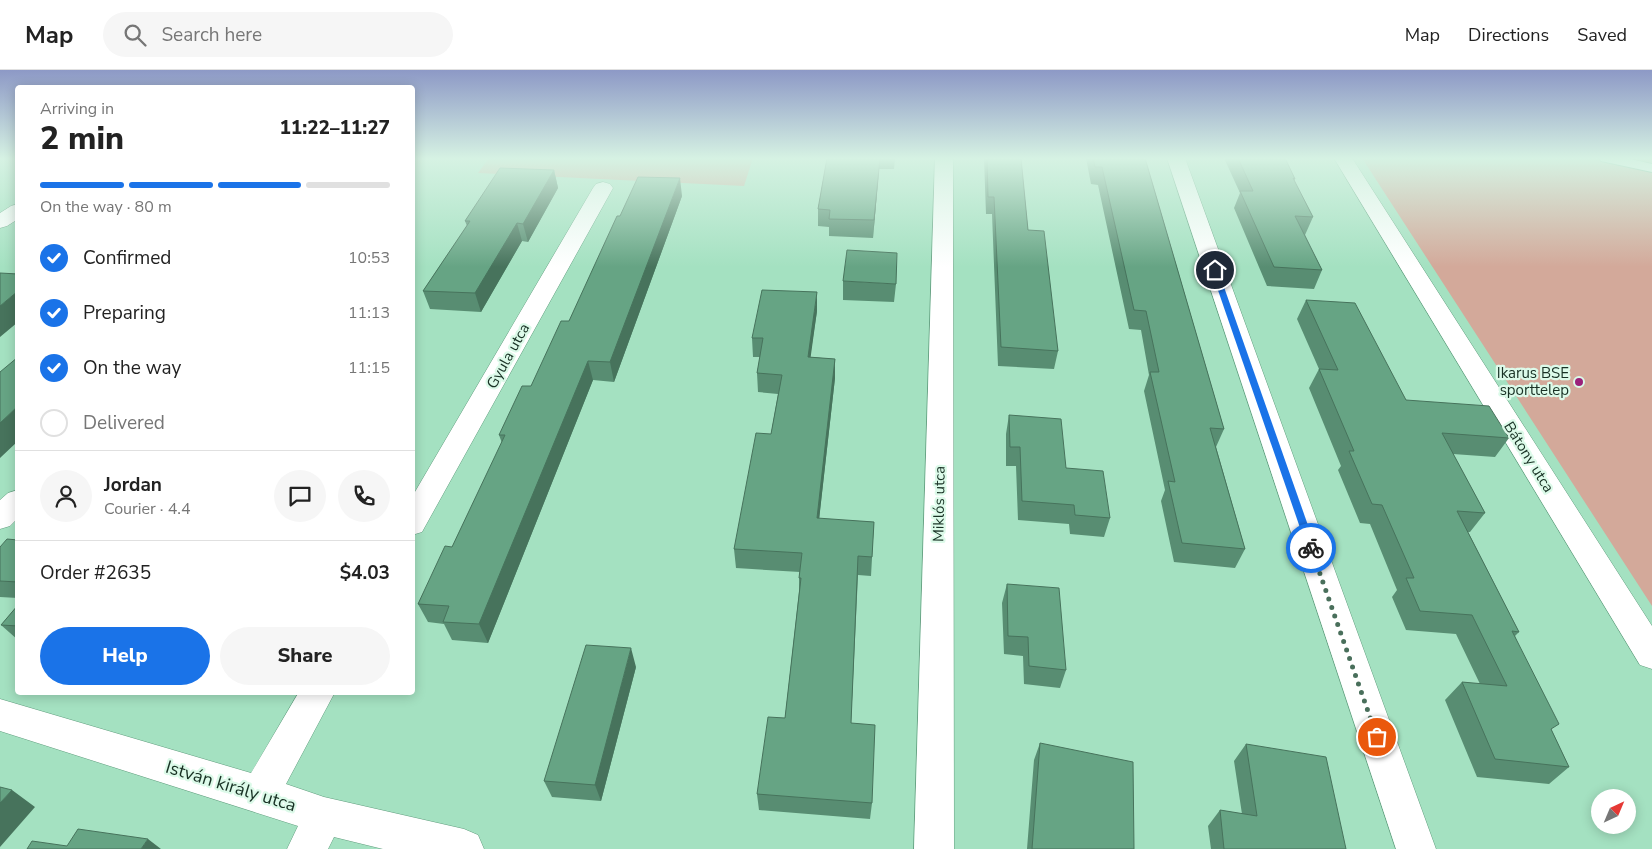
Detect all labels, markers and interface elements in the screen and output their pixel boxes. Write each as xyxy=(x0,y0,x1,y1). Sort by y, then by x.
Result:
search box xyxy=(103,12,453,57)
text: Map xyxy=(25,19,73,51)
icon: search xyxy=(121,21,149,49)
text: Search here xyxy=(161,22,262,48)
text: Map xyxy=(1405,23,1440,47)
text: Directions xyxy=(1468,23,1549,47)
text: Saved xyxy=(1577,23,1627,47)
text: Arriving in xyxy=(40,98,114,120)
text: 11:22–11:27 xyxy=(279,115,390,141)
text: 2 min xyxy=(40,117,124,160)
text: On the way · 80 m xyxy=(40,196,172,218)
icon: check xyxy=(40,244,68,272)
text: Confirmed xyxy=(83,245,171,271)
text: 10:53 xyxy=(348,247,390,269)
pin xyxy=(1194,249,1236,291)
icon: home xyxy=(1201,256,1229,284)
icon: check xyxy=(40,299,68,327)
text: Preparing xyxy=(83,300,166,326)
text: 11:13 xyxy=(348,302,390,324)
street label: Gyula utca xyxy=(482,320,534,392)
icon: check xyxy=(40,354,68,382)
text: On the way xyxy=(83,355,181,381)
text: 11:15 xyxy=(348,357,390,379)
place label: Ikarus BSE sporttelep xyxy=(1497,363,1569,400)
marker: Ikarus BSE sporttelep xyxy=(1573,376,1585,388)
text: Delivered xyxy=(83,410,165,436)
street label: Bátony utca xyxy=(1499,418,1559,496)
street label: Miklós utca xyxy=(928,466,950,542)
button: person xyxy=(40,470,92,522)
button: chat xyxy=(274,470,326,522)
button: phone xyxy=(338,470,390,522)
text: Jordan xyxy=(104,472,162,498)
text: Courier · 4.4 xyxy=(104,498,190,520)
courier xyxy=(1286,523,1336,573)
icon: bike xyxy=(1297,534,1325,562)
text: Order #2635 xyxy=(40,560,151,586)
text: $4.03 xyxy=(340,560,390,586)
button: Help xyxy=(40,627,210,685)
button: Share xyxy=(220,627,390,685)
pin xyxy=(1356,716,1398,758)
icon: bag xyxy=(1363,723,1391,751)
street label: István király utca xyxy=(163,755,299,817)
north arrow xyxy=(1591,789,1636,834)
map controls xyxy=(1591,789,1636,834)

